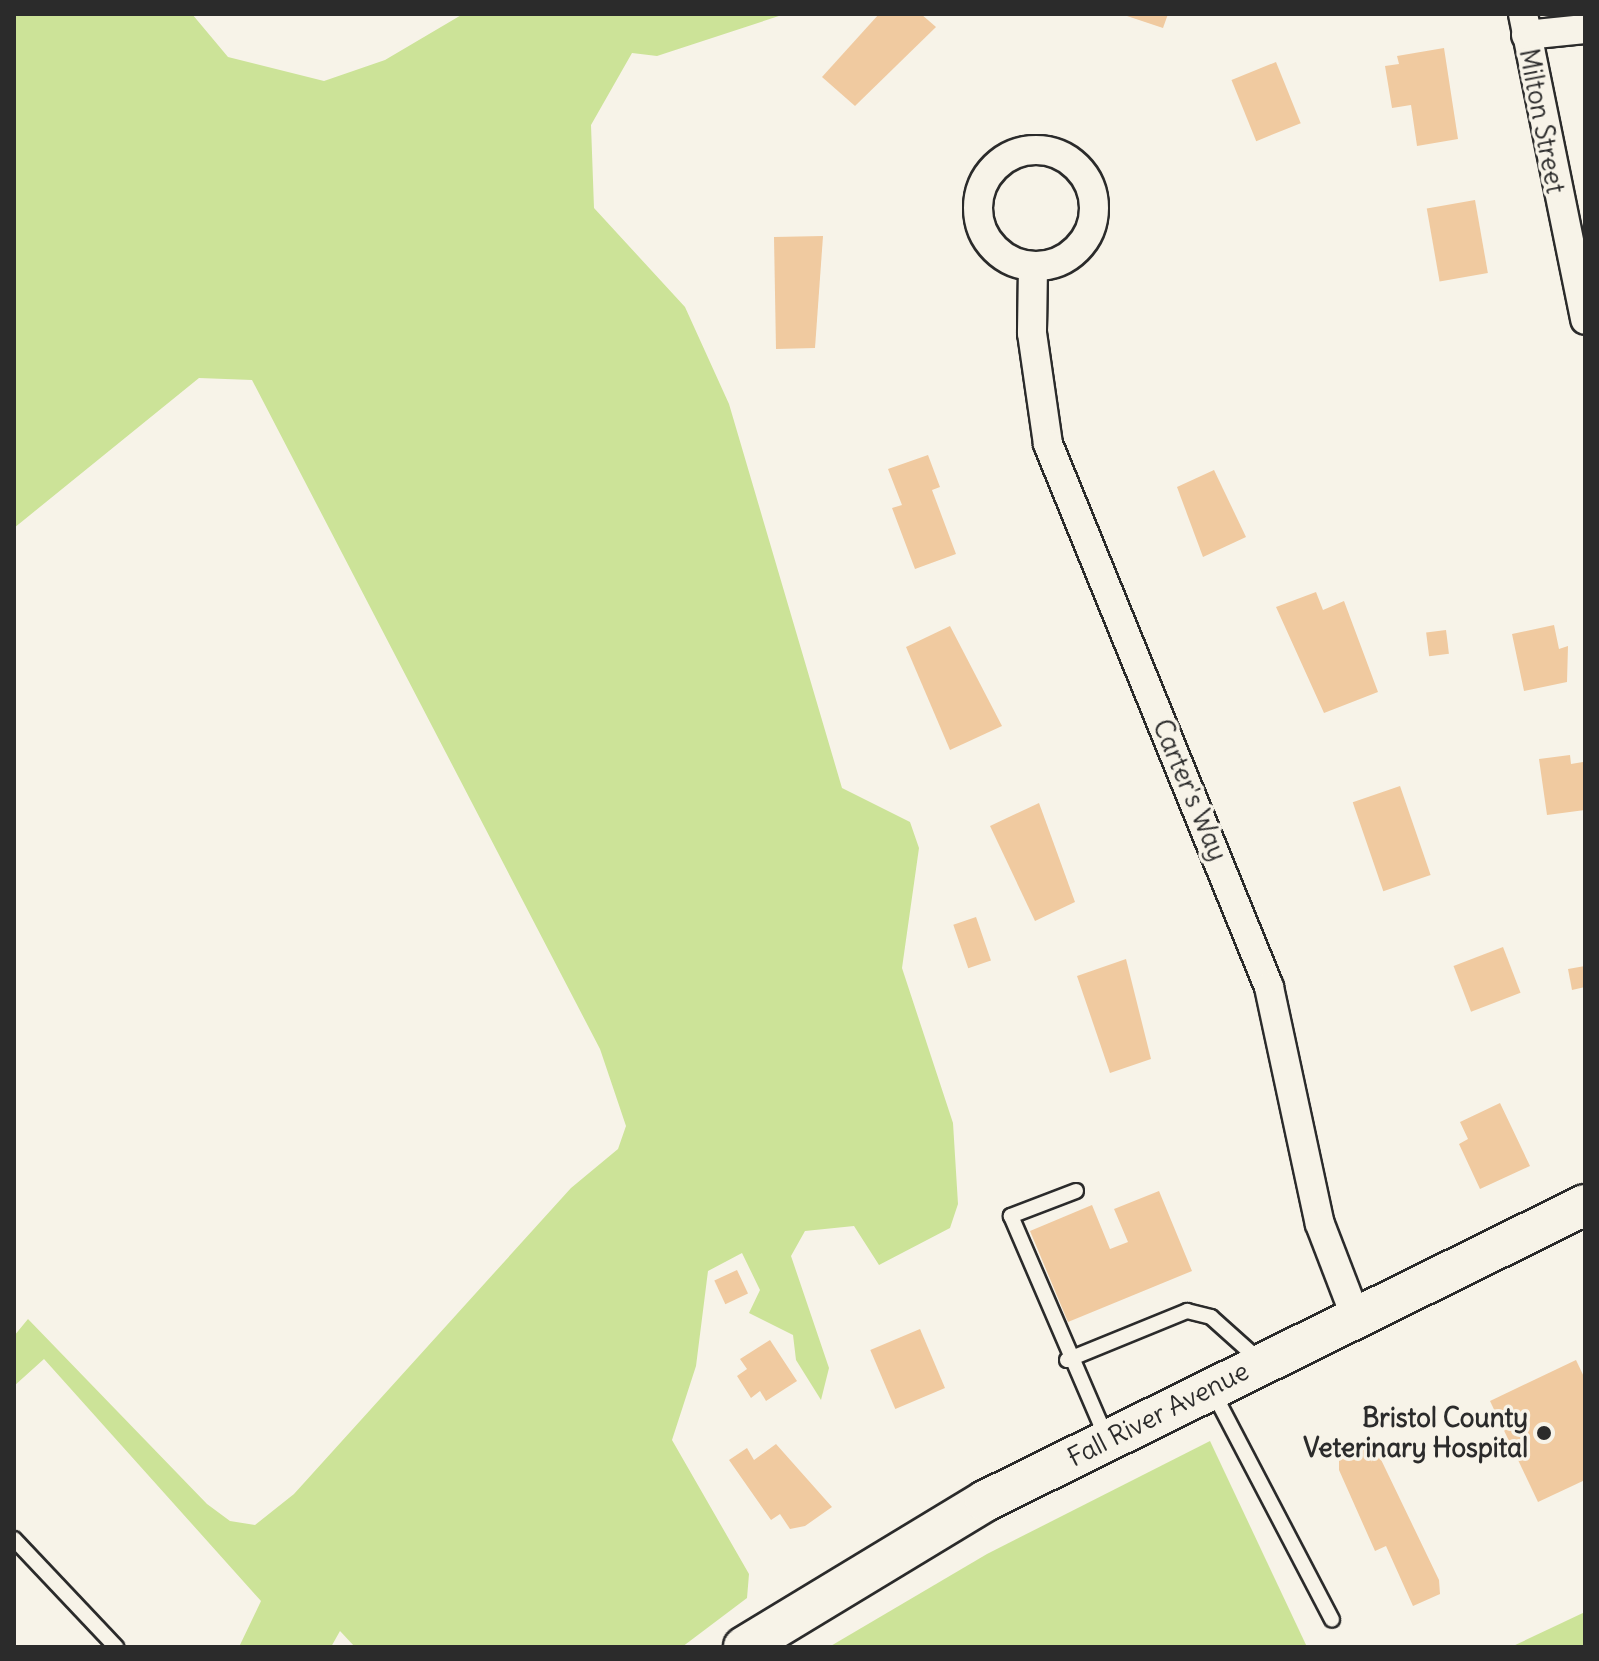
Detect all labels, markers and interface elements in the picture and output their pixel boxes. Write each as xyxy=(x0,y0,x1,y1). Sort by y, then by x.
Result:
street label: Milton Street xyxy=(1513,46,1571,196)
street label: Carter's Way xyxy=(1146,715,1234,865)
street label: Fall River Avenue xyxy=(1062,1355,1254,1473)
place label: Bristol County Veterinary Hospital xyxy=(1303,1402,1528,1464)
marker: Bristol County Veterinary Hospital xyxy=(1535,1424,1553,1442)

